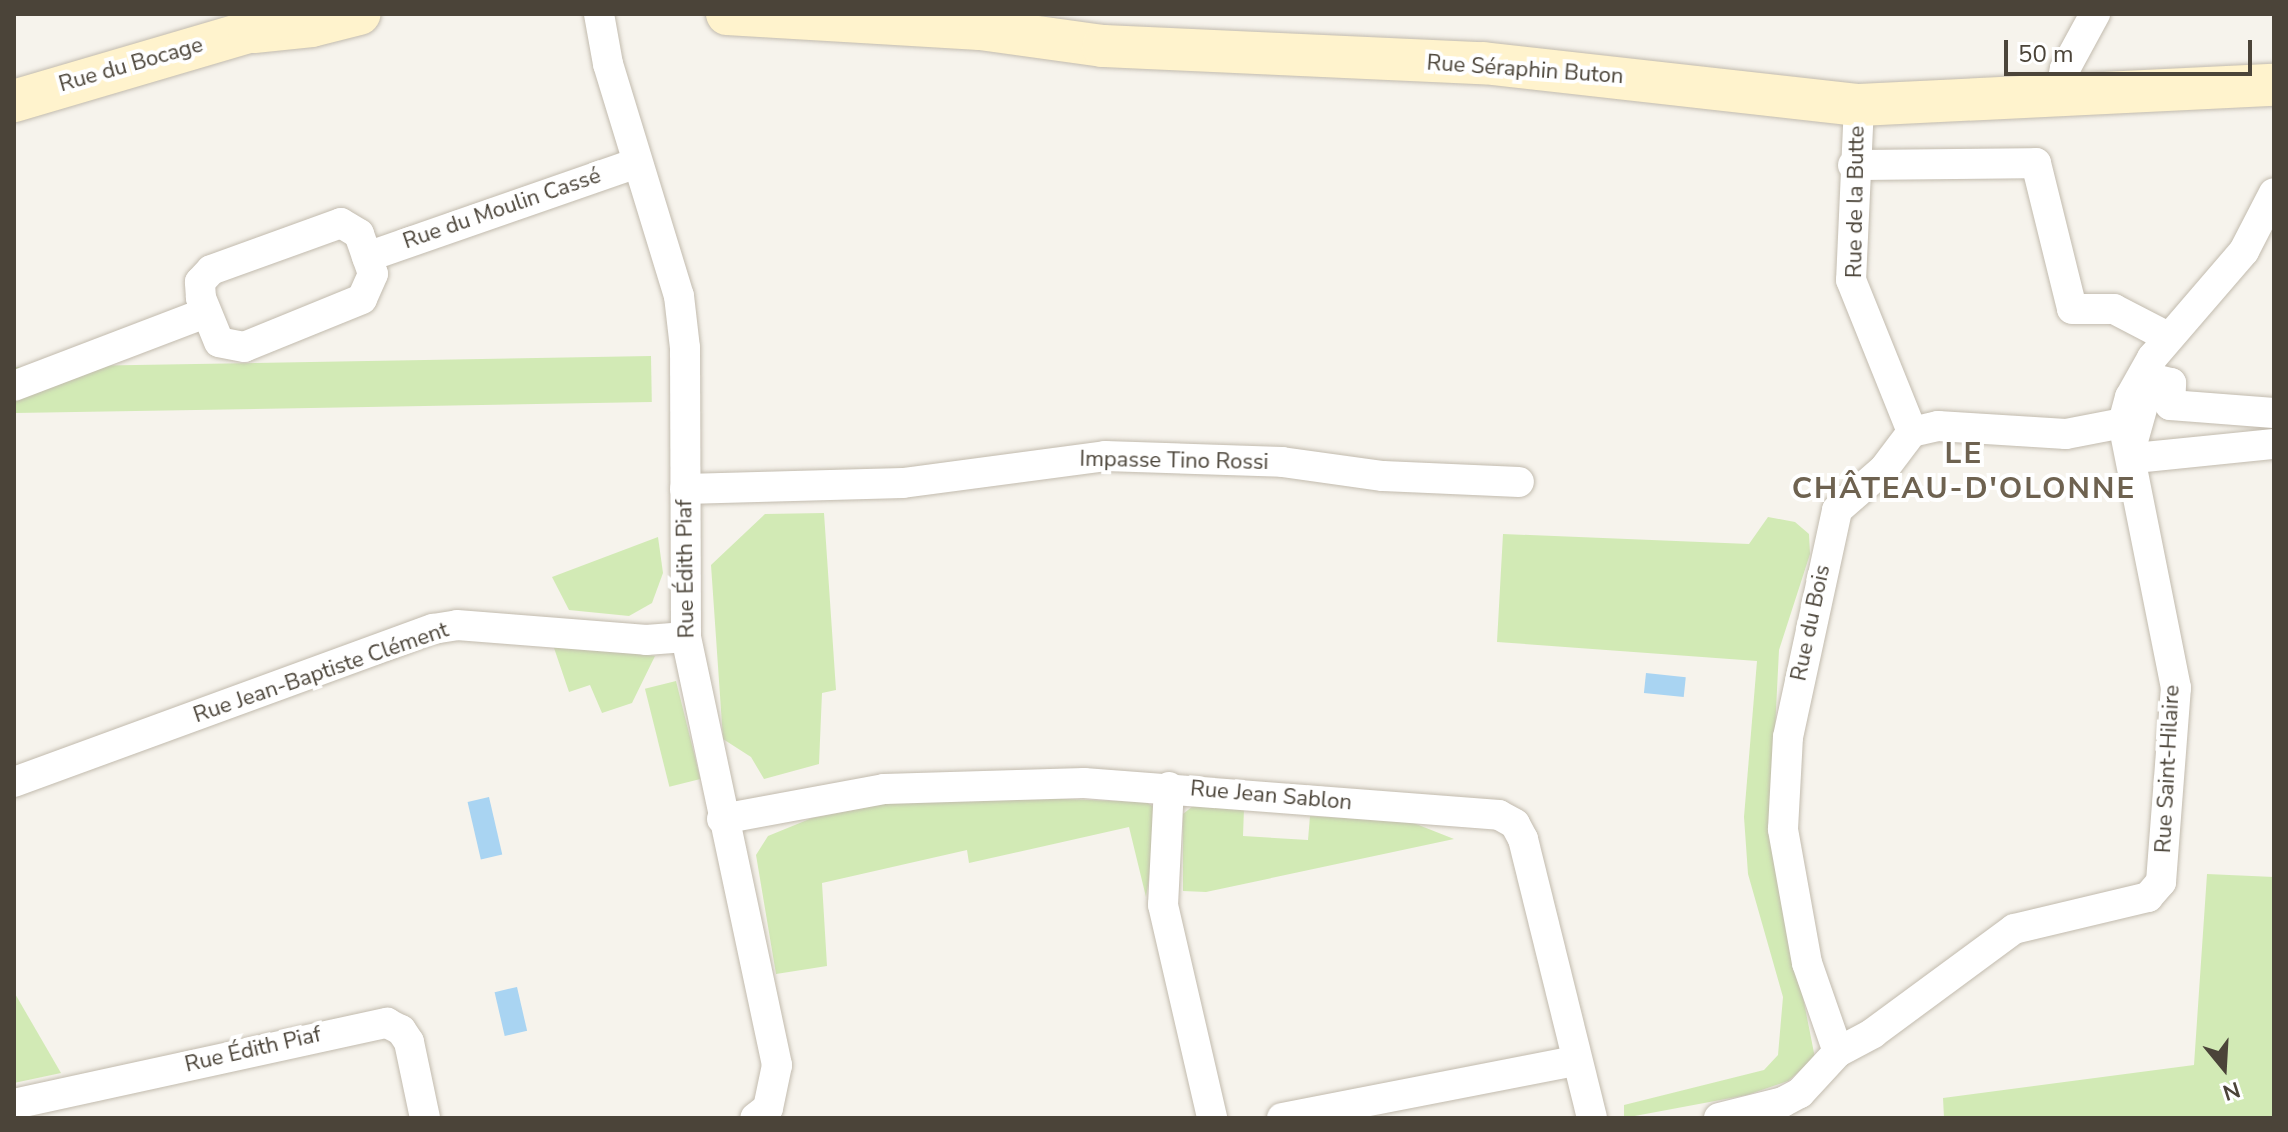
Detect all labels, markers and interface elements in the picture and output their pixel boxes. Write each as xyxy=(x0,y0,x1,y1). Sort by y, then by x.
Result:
scale bar xyxy=(2008,24,2256,74)
street label: Rue du Bocage xyxy=(56,32,206,98)
text: 50 m xyxy=(2018,38,2074,70)
street label: Rue Séraphin Buton xyxy=(1426,50,1624,90)
street label: Rue de la Butte xyxy=(1841,126,1871,278)
street label: Rue du Moulin Cassé xyxy=(400,163,604,255)
district label: LE CHÂTEAU-D'OLONNE xyxy=(1792,436,2136,506)
street label: Impasse Tino Rossi xyxy=(1079,446,1269,476)
street label: Rue Édith Piaf xyxy=(672,499,700,639)
street label: Rue du Bois xyxy=(1786,563,1836,683)
street label: Rue Jean-Baptiste Clément xyxy=(190,617,452,729)
street label: Rue Saint-Hilaire xyxy=(2150,684,2186,854)
street label: Rue Jean Sablon xyxy=(1189,776,1353,816)
street label: Rue Édith Piaf xyxy=(182,1022,324,1078)
north arrow xyxy=(2184,1028,2264,1108)
text: N xyxy=(2219,1074,2244,1108)

